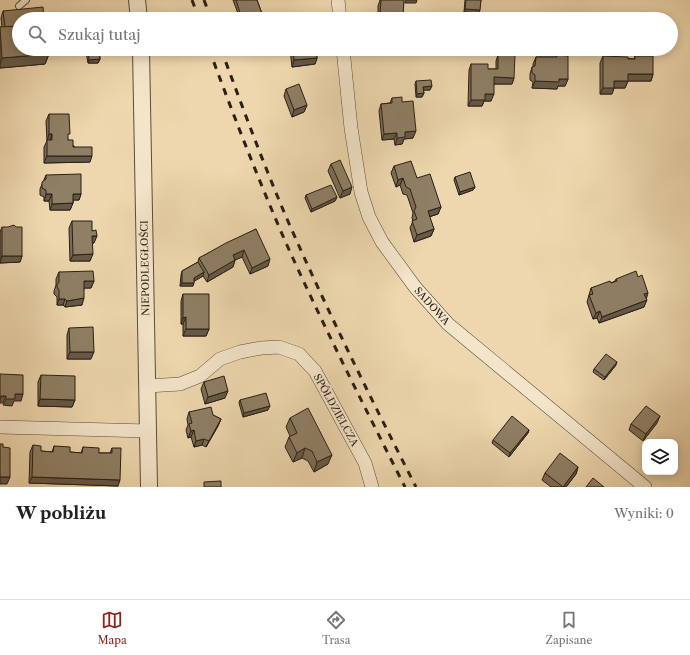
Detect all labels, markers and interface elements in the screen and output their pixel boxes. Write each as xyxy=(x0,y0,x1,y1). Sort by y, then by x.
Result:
search box xyxy=(12,12,678,56)
icon: search xyxy=(26,23,48,45)
text: Szukaj tutaj xyxy=(58,25,140,44)
street label: NIEPODLEGŁOŚCI xyxy=(138,220,152,316)
street label: SADOWA xyxy=(411,284,453,328)
street label: SPÓŁDZIELCZA xyxy=(311,371,362,449)
map controls xyxy=(642,439,678,475)
button: layers xyxy=(642,439,678,475)
text: W pobliżu xyxy=(16,503,106,523)
text: Wyniki: 0 xyxy=(614,505,674,521)
tab: Mapa xyxy=(98,609,127,647)
tab: Trasa xyxy=(322,609,350,647)
tab: Zapisane xyxy=(545,609,592,647)

